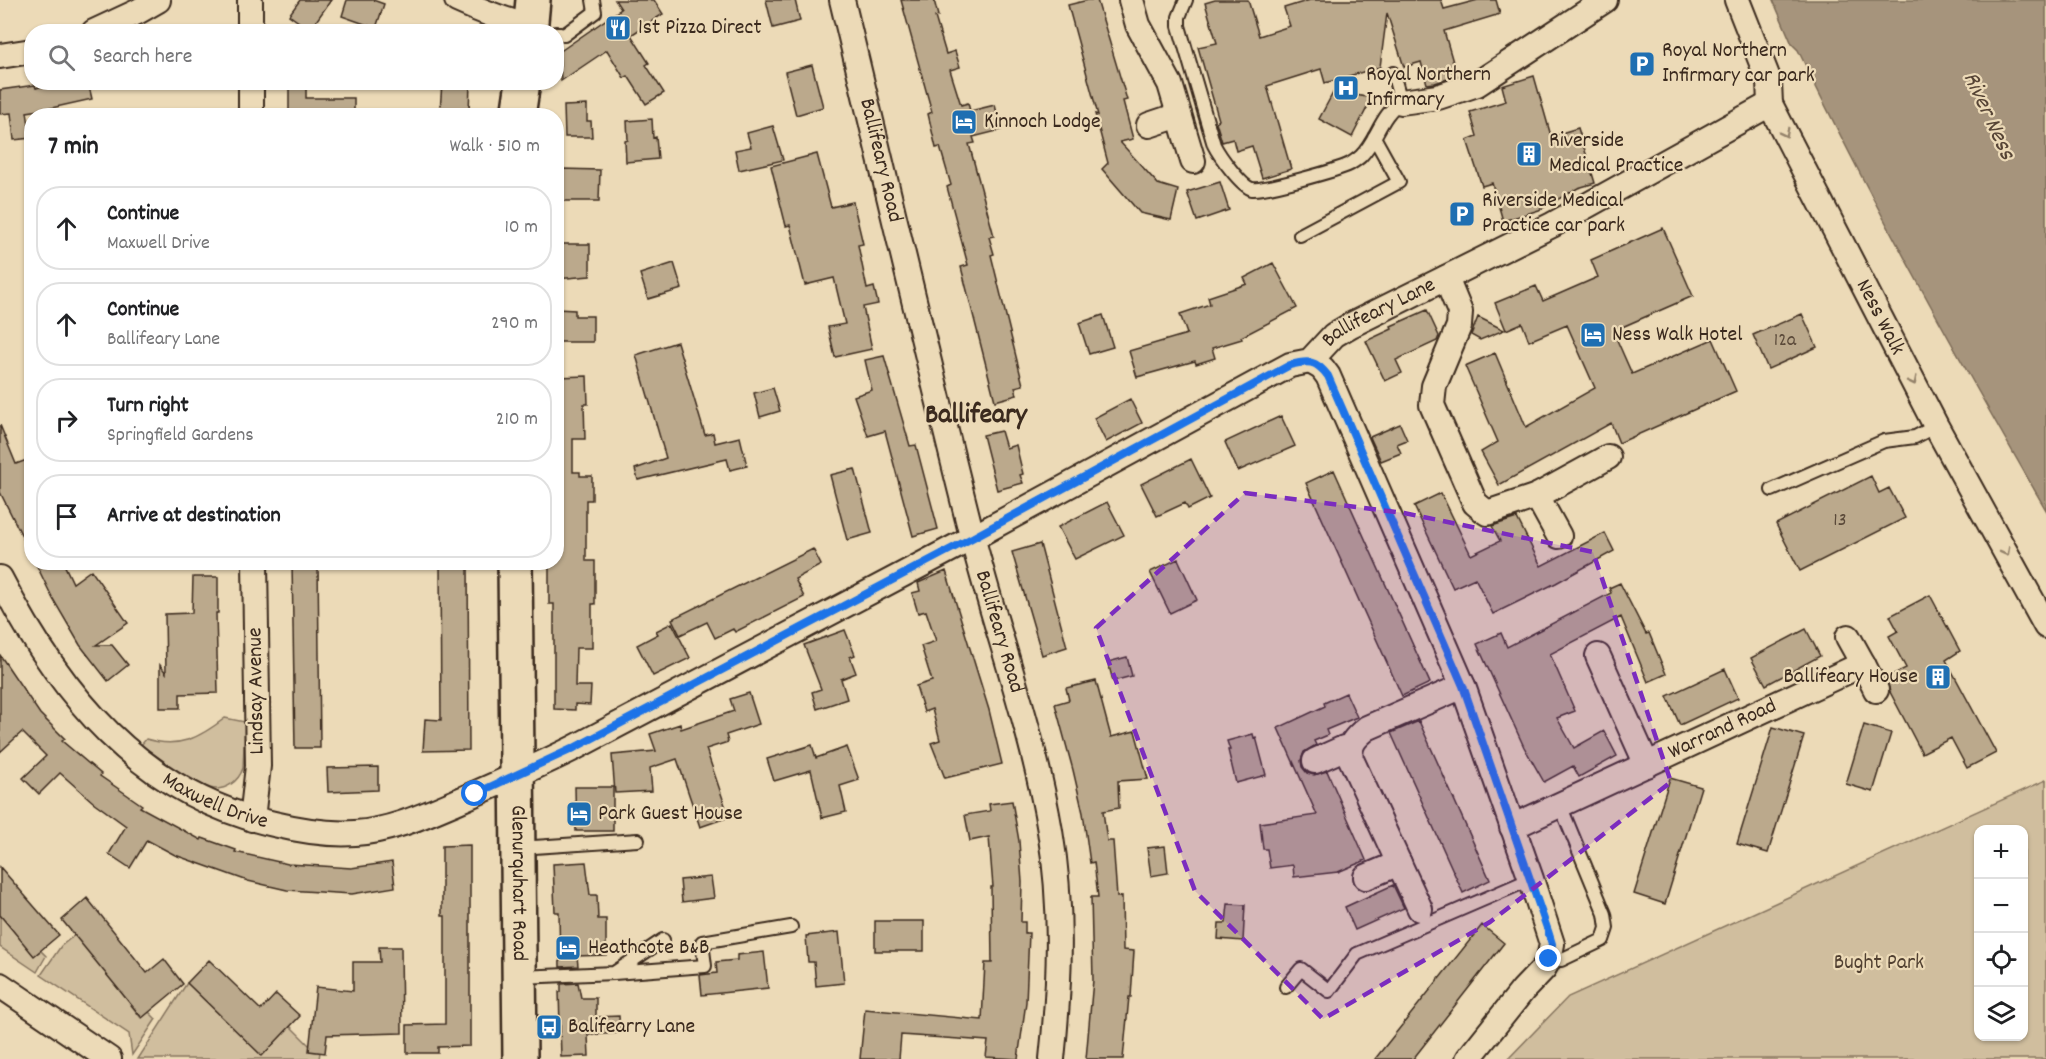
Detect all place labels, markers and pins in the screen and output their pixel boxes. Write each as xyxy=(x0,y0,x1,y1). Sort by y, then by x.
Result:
restaurant icon: 1st Pizza Direct xyxy=(603,13,633,43)
place label: 1st Pizza Direct xyxy=(638,13,762,44)
place label: Royal Northern Infirmary car park xyxy=(1662,36,1815,92)
parking icon: Royal Northern Infirmary car park xyxy=(1627,49,1657,79)
place label: Royal Northern Infirmary xyxy=(1366,60,1491,116)
hospital icon: Royal Northern Infirmary xyxy=(1331,73,1361,103)
hotel icon: Kinnoch Lodge xyxy=(949,107,979,137)
place label: Kinnoch Lodge xyxy=(984,107,1101,138)
place label: Riverside Medical Practice xyxy=(1549,126,1683,182)
building icon: Riverside Medical Practice xyxy=(1514,139,1544,169)
place label: Riverside Medical Practice car park xyxy=(1482,186,1625,242)
parking icon: Riverside Medical Practice car park xyxy=(1447,199,1477,229)
hotel icon: Ness Walk Hotel xyxy=(1578,320,1608,350)
place label: Ness Walk Hotel xyxy=(1612,320,1742,351)
place label: Ballifeary House xyxy=(1783,662,1918,693)
building icon: Ballifeary House xyxy=(1923,662,1953,692)
hotel icon: Park Guest House xyxy=(564,799,594,829)
place label: Park Guest House xyxy=(598,799,743,830)
hotel icon: Heathcote B&B xyxy=(553,933,583,963)
place label: Heathcote B&B xyxy=(588,933,709,964)
bus stop icon: Balifearry Lane xyxy=(534,1012,564,1042)
place label: Balifearry Lane xyxy=(568,1012,695,1043)

